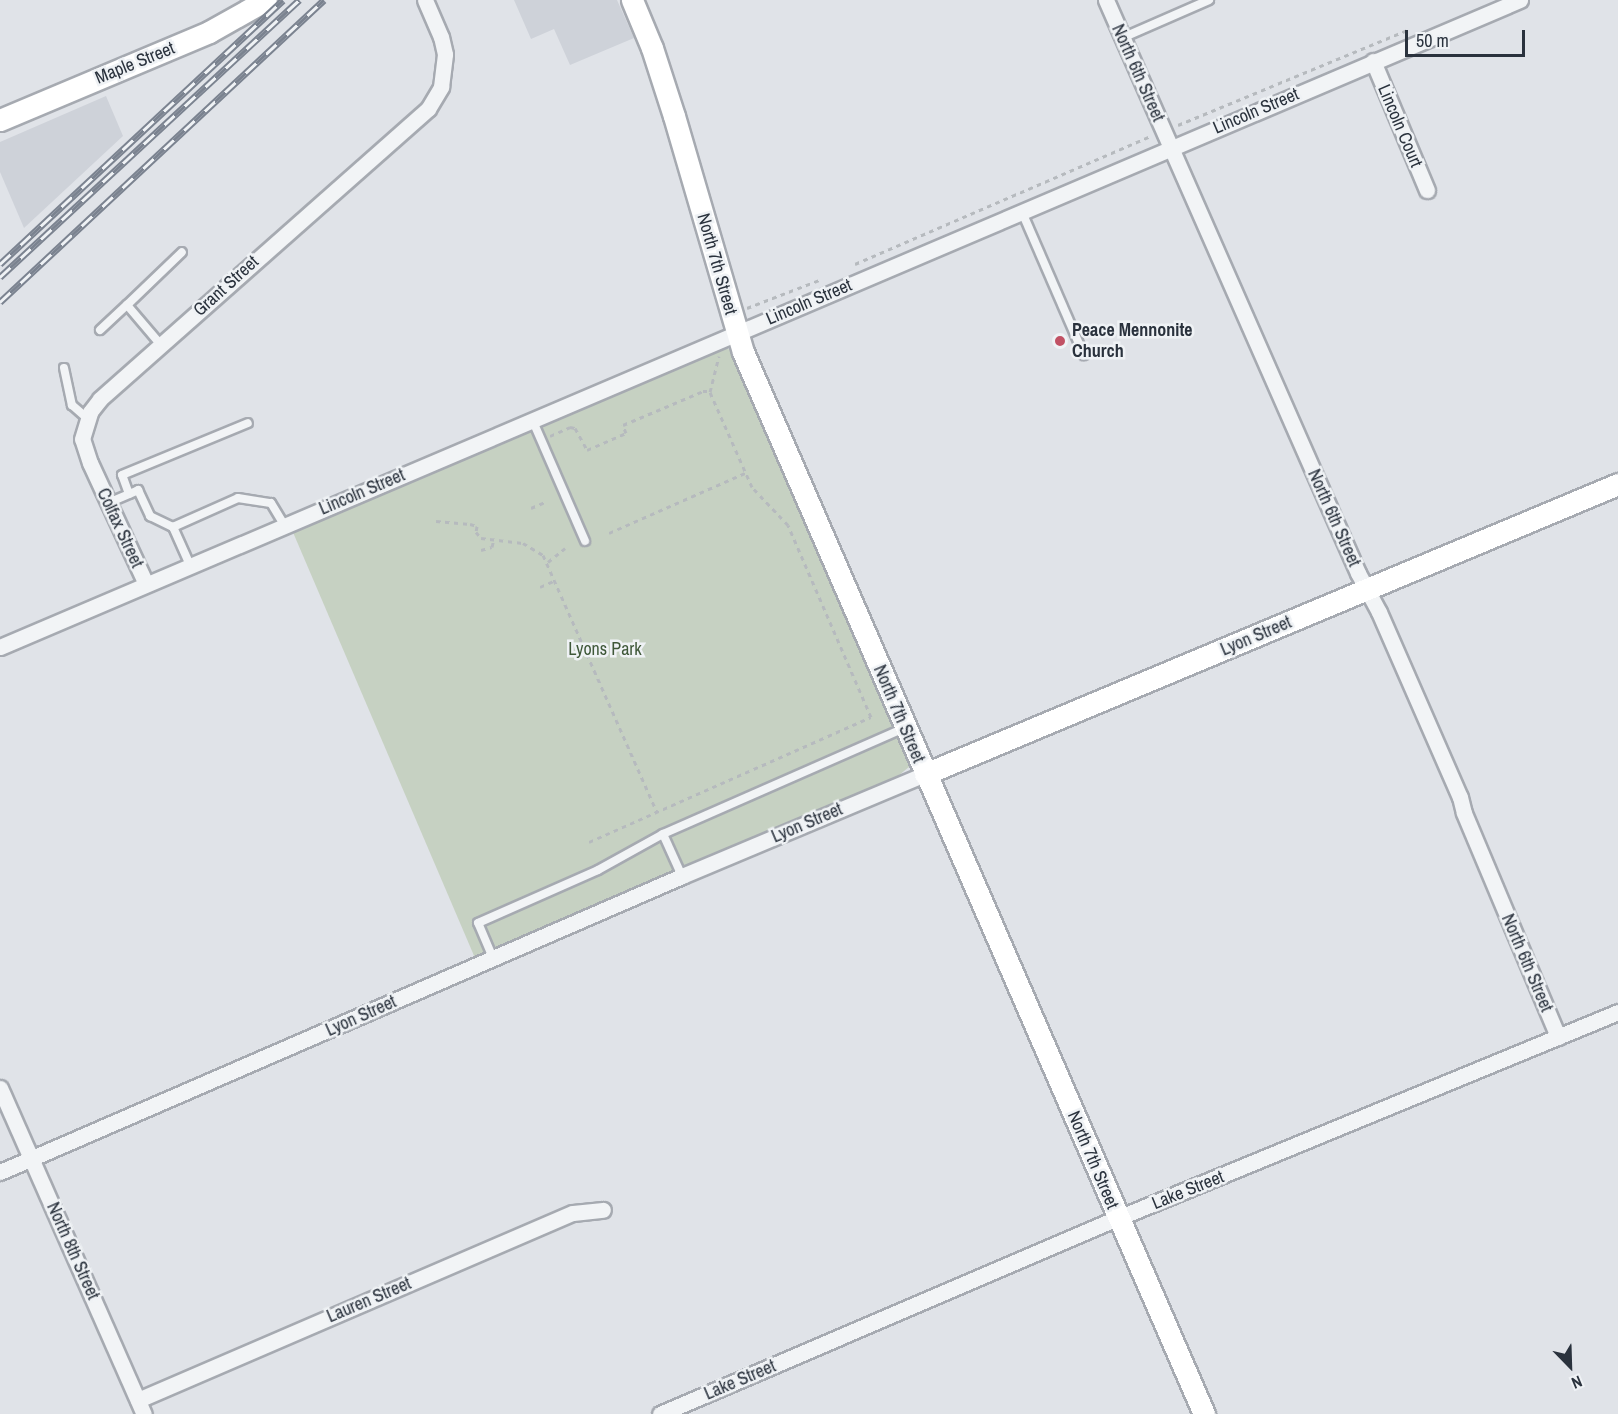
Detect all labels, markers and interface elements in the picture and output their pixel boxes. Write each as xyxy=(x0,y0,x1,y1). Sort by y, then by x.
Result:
scale bar xyxy=(1408,18,1528,56)
street label: North 6th Street xyxy=(1107,21,1169,125)
text: 50 m xyxy=(1416,28,1449,53)
street label: Maple Street xyxy=(92,37,178,89)
street label: Lincoln Court xyxy=(1373,81,1427,171)
street label: Lincoln Street xyxy=(1210,83,1302,139)
street label: North 7th Street xyxy=(692,211,742,317)
street label: Grant Street xyxy=(189,251,263,321)
street label: Lincoln Street xyxy=(763,274,855,330)
place label: Peace Mennonite Church xyxy=(1072,320,1193,362)
marker: Peace Mennonite Church xyxy=(1053,334,1067,348)
street label: Lincoln Street xyxy=(316,464,408,520)
street label: North 6th Street xyxy=(1303,466,1365,570)
street label: Colfax Street xyxy=(92,485,148,571)
street label: Lyon Street xyxy=(1217,611,1295,661)
park label: Lyons Park xyxy=(568,638,642,660)
street label: North 7th Street xyxy=(869,662,929,766)
street label: Lyon Street xyxy=(768,798,846,848)
street label: North 6th Street xyxy=(1497,911,1557,1015)
street label: Lyon Street xyxy=(322,991,400,1041)
street label: North 7th Street xyxy=(1063,1108,1123,1212)
street label: Lake Street xyxy=(1149,1166,1227,1214)
street label: North 8th Street xyxy=(42,1199,104,1303)
street label: Lauren Street xyxy=(324,1273,414,1327)
north arrow xyxy=(1540,1336,1600,1396)
street label: Lake Street xyxy=(701,1355,779,1405)
text: N xyxy=(1568,1371,1586,1395)

